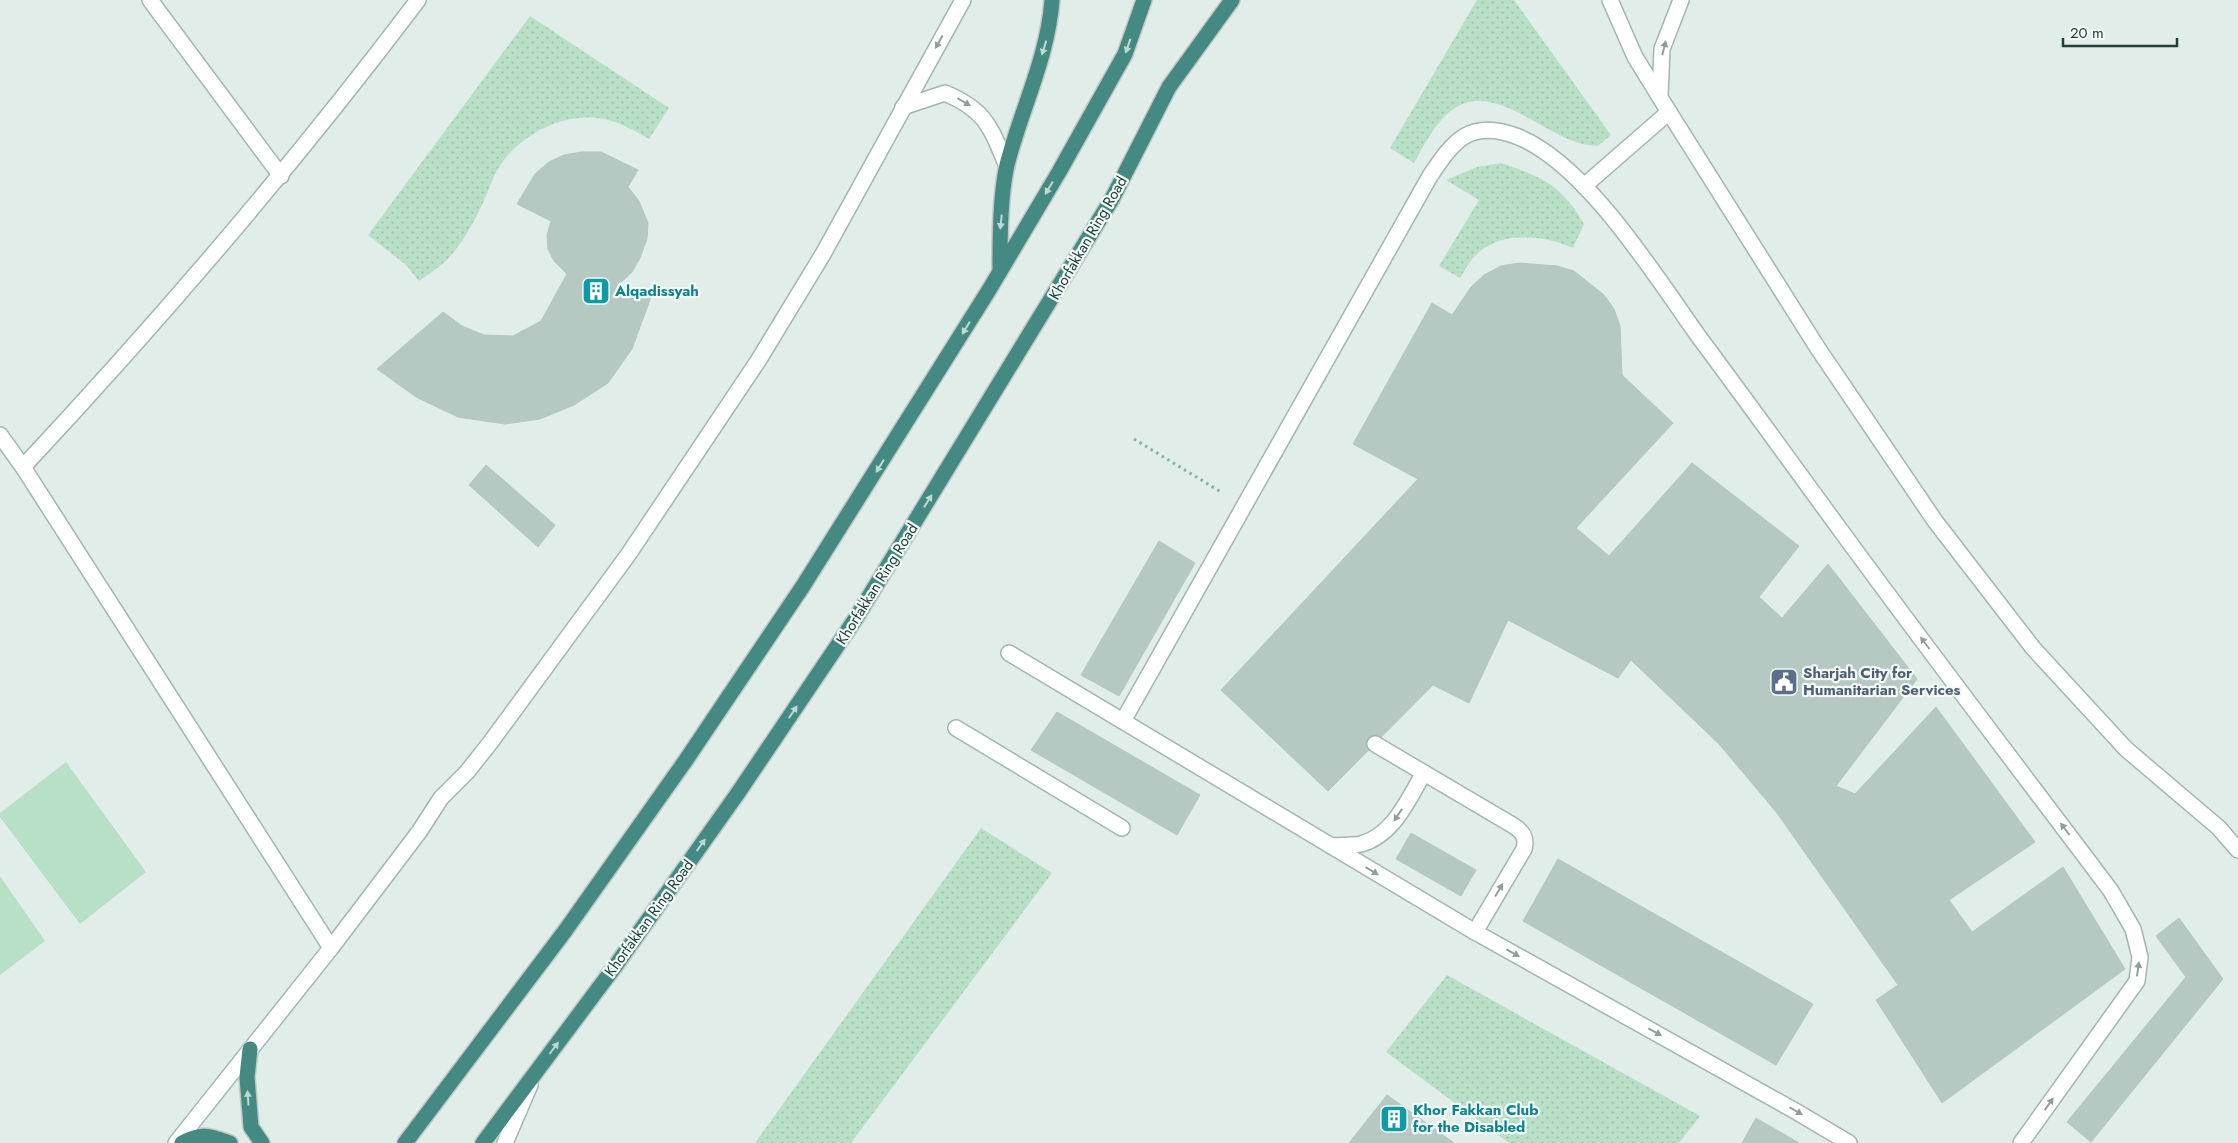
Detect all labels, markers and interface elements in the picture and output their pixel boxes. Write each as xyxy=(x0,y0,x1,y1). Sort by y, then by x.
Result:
scale bar xyxy=(2063,15,2177,47)
text: 20 m xyxy=(2070,22,2104,44)
one-way arrow xyxy=(934,36,943,49)
one-way arrow xyxy=(1124,39,1132,54)
one-way arrow xyxy=(1039,40,1047,55)
one-way arrow xyxy=(1660,40,1668,55)
one-way arrow xyxy=(957,98,972,106)
street label: Khorfakkan Ring Road xyxy=(1044,172,1132,304)
one-way arrow xyxy=(1045,182,1054,195)
one-way arrow xyxy=(997,214,1005,230)
building icon: Alqadissyah xyxy=(581,276,611,306)
place label: Alqadissyah xyxy=(614,280,699,302)
one-way arrow xyxy=(961,321,971,334)
one-way arrow xyxy=(875,459,885,472)
one-way arrow xyxy=(923,495,933,508)
street label: Khorfakkan Ring Road xyxy=(831,519,923,649)
one-way arrow xyxy=(1920,636,1930,650)
place label: Sharjah City for Humanitarian Services xyxy=(1803,662,1961,701)
public building icon: Sharjah City for Humanitarian Services xyxy=(1769,667,1799,697)
one-way arrow xyxy=(788,705,798,718)
one-way arrow xyxy=(1393,808,1403,821)
one-way arrow xyxy=(2059,823,2070,836)
one-way arrow xyxy=(695,839,705,852)
street label: Khorfakkan Ring Road xyxy=(599,855,699,981)
one-way arrow xyxy=(1366,866,1379,875)
one-way arrow xyxy=(1495,883,1504,896)
one-way arrow xyxy=(1505,949,1520,957)
one-way arrow xyxy=(2135,961,2143,977)
one-way arrow xyxy=(1647,1028,1662,1036)
one-way arrow xyxy=(549,1041,559,1055)
one-way arrow xyxy=(244,1090,252,1106)
one-way arrow xyxy=(2044,1097,2054,1110)
place label: Khor Fakkan Club for the Disabled xyxy=(1413,1099,1538,1138)
building icon: Khor Fakkan Club for the Disabled xyxy=(1379,1104,1409,1134)
one-way arrow xyxy=(1790,1107,1803,1116)

